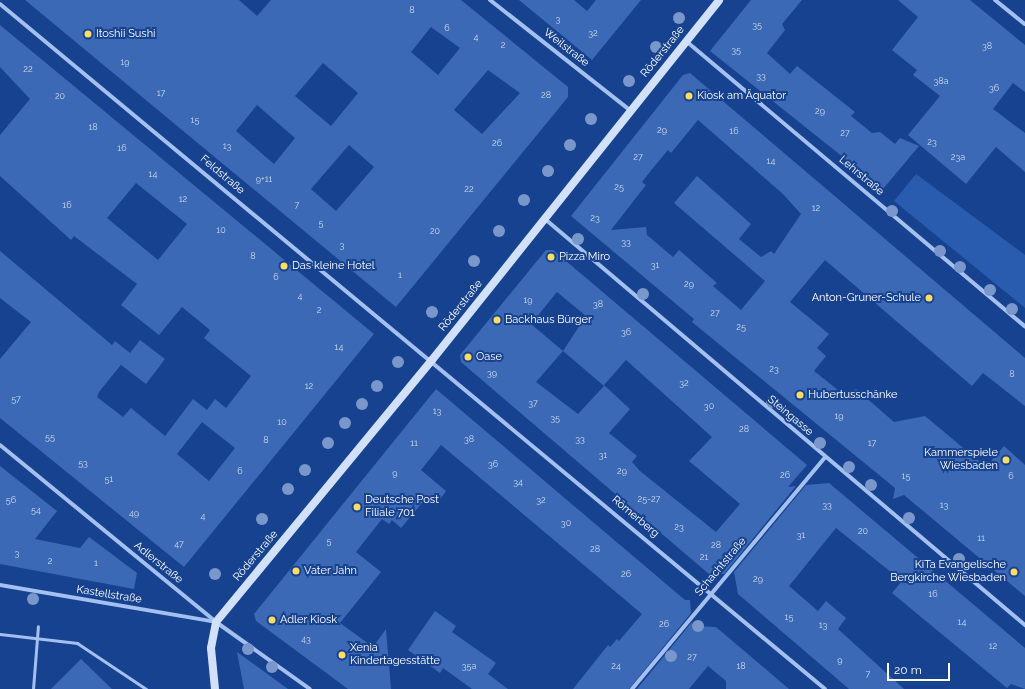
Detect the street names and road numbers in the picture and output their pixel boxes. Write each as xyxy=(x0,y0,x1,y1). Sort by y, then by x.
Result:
street label: Röderstraße xyxy=(638,24,688,80)
street label: Weilstraße xyxy=(541,26,591,70)
street label: Feldstraße xyxy=(197,153,247,197)
street label: Lehrstraße xyxy=(836,153,886,199)
street label: Röderstraße xyxy=(436,278,486,334)
street label: Steingasse xyxy=(765,393,815,439)
street label: Römerberg xyxy=(609,493,661,541)
street label: Röderstraße xyxy=(231,528,281,584)
street label: Schachtstraße xyxy=(693,535,749,599)
street label: Adlerstraße xyxy=(131,539,185,587)
street label: Kastellstraße xyxy=(75,583,143,607)

